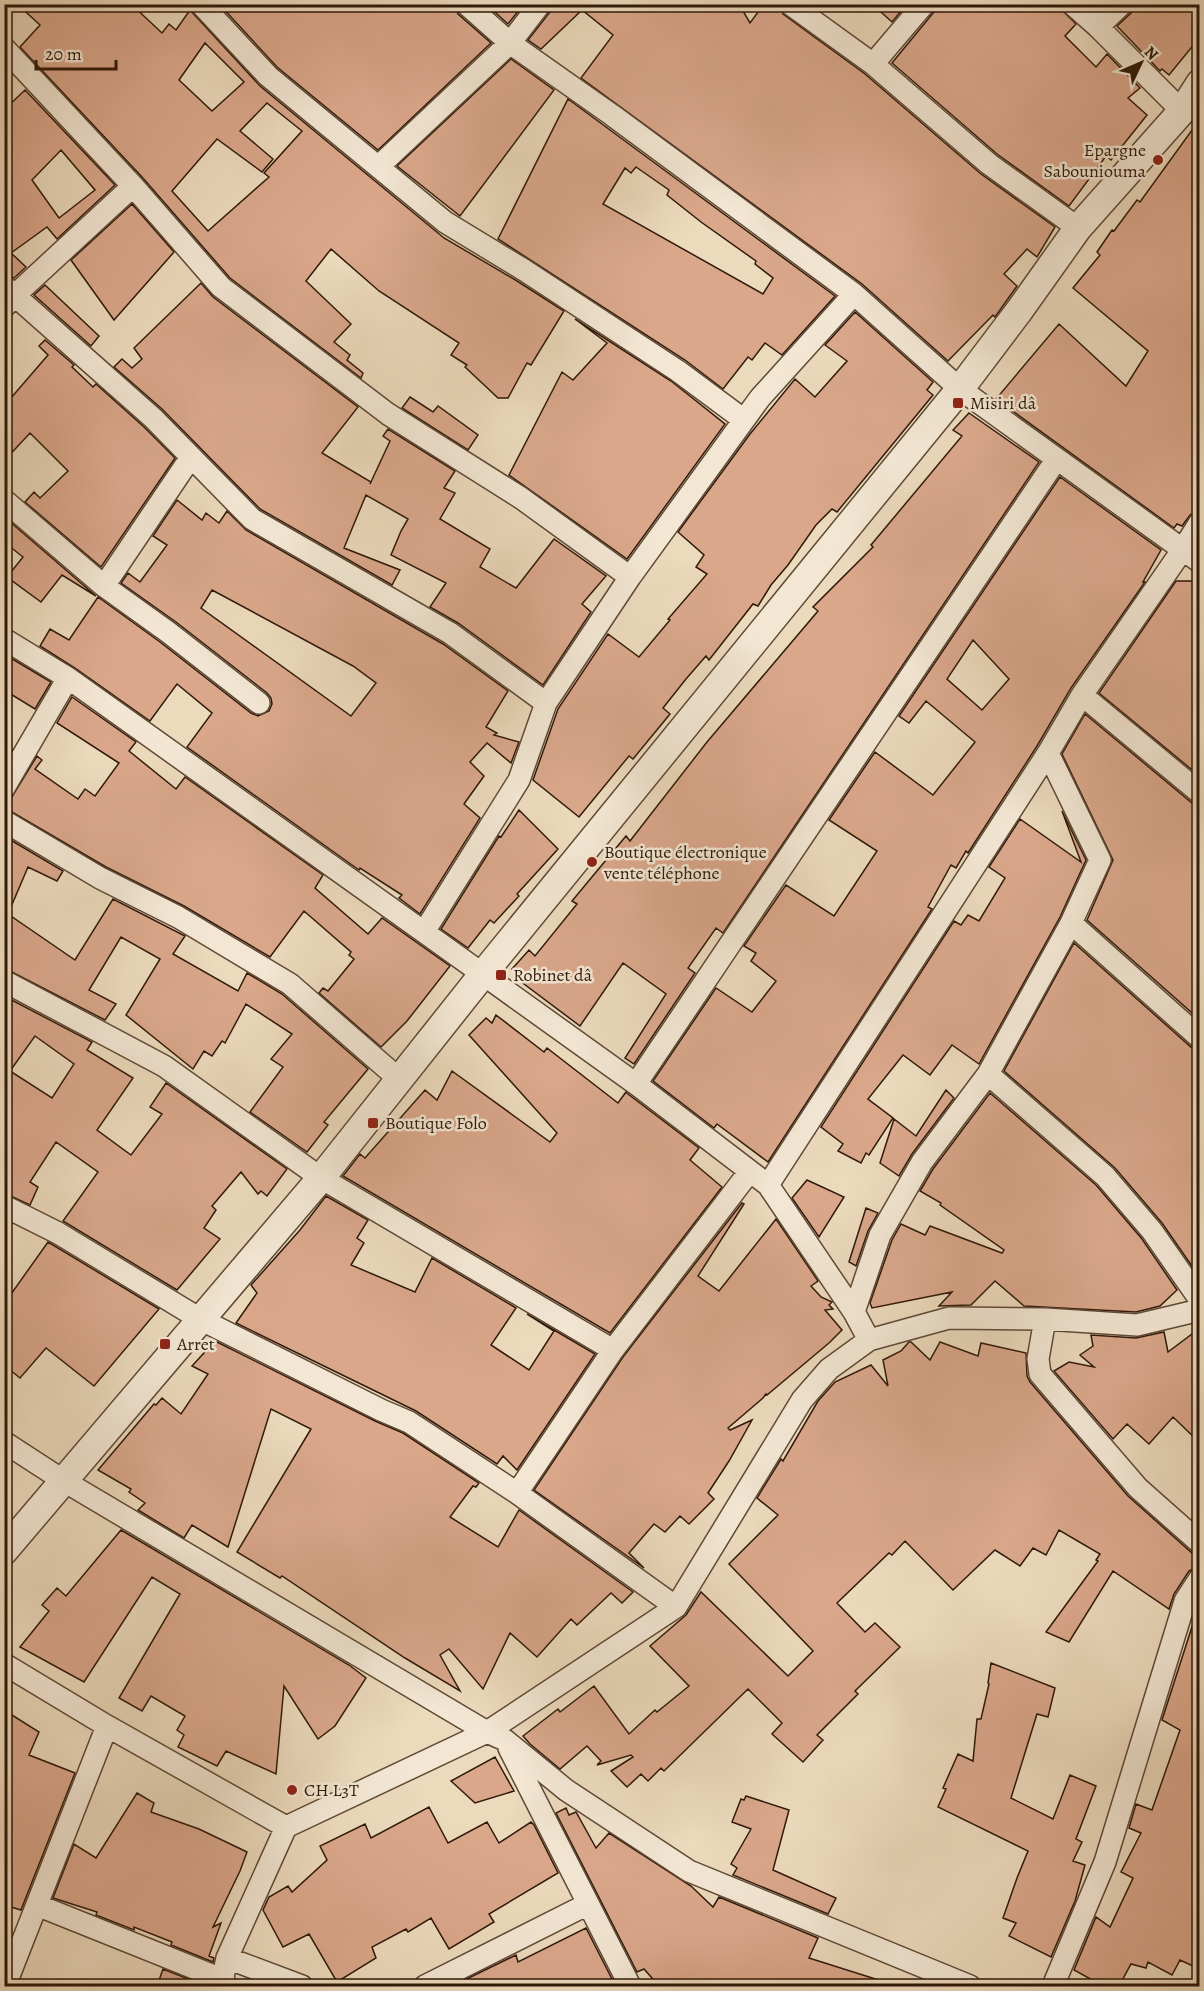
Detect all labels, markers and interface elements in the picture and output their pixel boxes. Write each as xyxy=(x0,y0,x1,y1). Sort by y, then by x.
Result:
scale bar xyxy=(36,33,116,71)
north arrow xyxy=(1111,33,1171,93)
text: N xyxy=(1139,41,1163,65)
text: 20 m xyxy=(45,42,82,66)
place label: Epargne Sabouniouma xyxy=(1044,138,1147,183)
marker: Epargne Sabouniouma xyxy=(1151,153,1165,167)
place label: Misiri dâ xyxy=(970,391,1037,415)
marker: Misiri dâ xyxy=(951,396,965,410)
place label: Boutique électronique vente téléphone xyxy=(603,840,767,885)
marker: Boutique électronique vente téléphone xyxy=(585,855,599,869)
place label: Robinet dâ xyxy=(513,963,593,987)
marker: Robinet dâ xyxy=(494,968,508,982)
place label: Boutique Folo xyxy=(385,1111,487,1135)
marker: Boutique Folo xyxy=(366,1116,380,1130)
place label: Arret xyxy=(176,1332,215,1356)
marker: Arret xyxy=(158,1337,172,1351)
place label: CH L3T xyxy=(304,1778,359,1802)
marker: CH L3T xyxy=(285,1783,299,1797)

